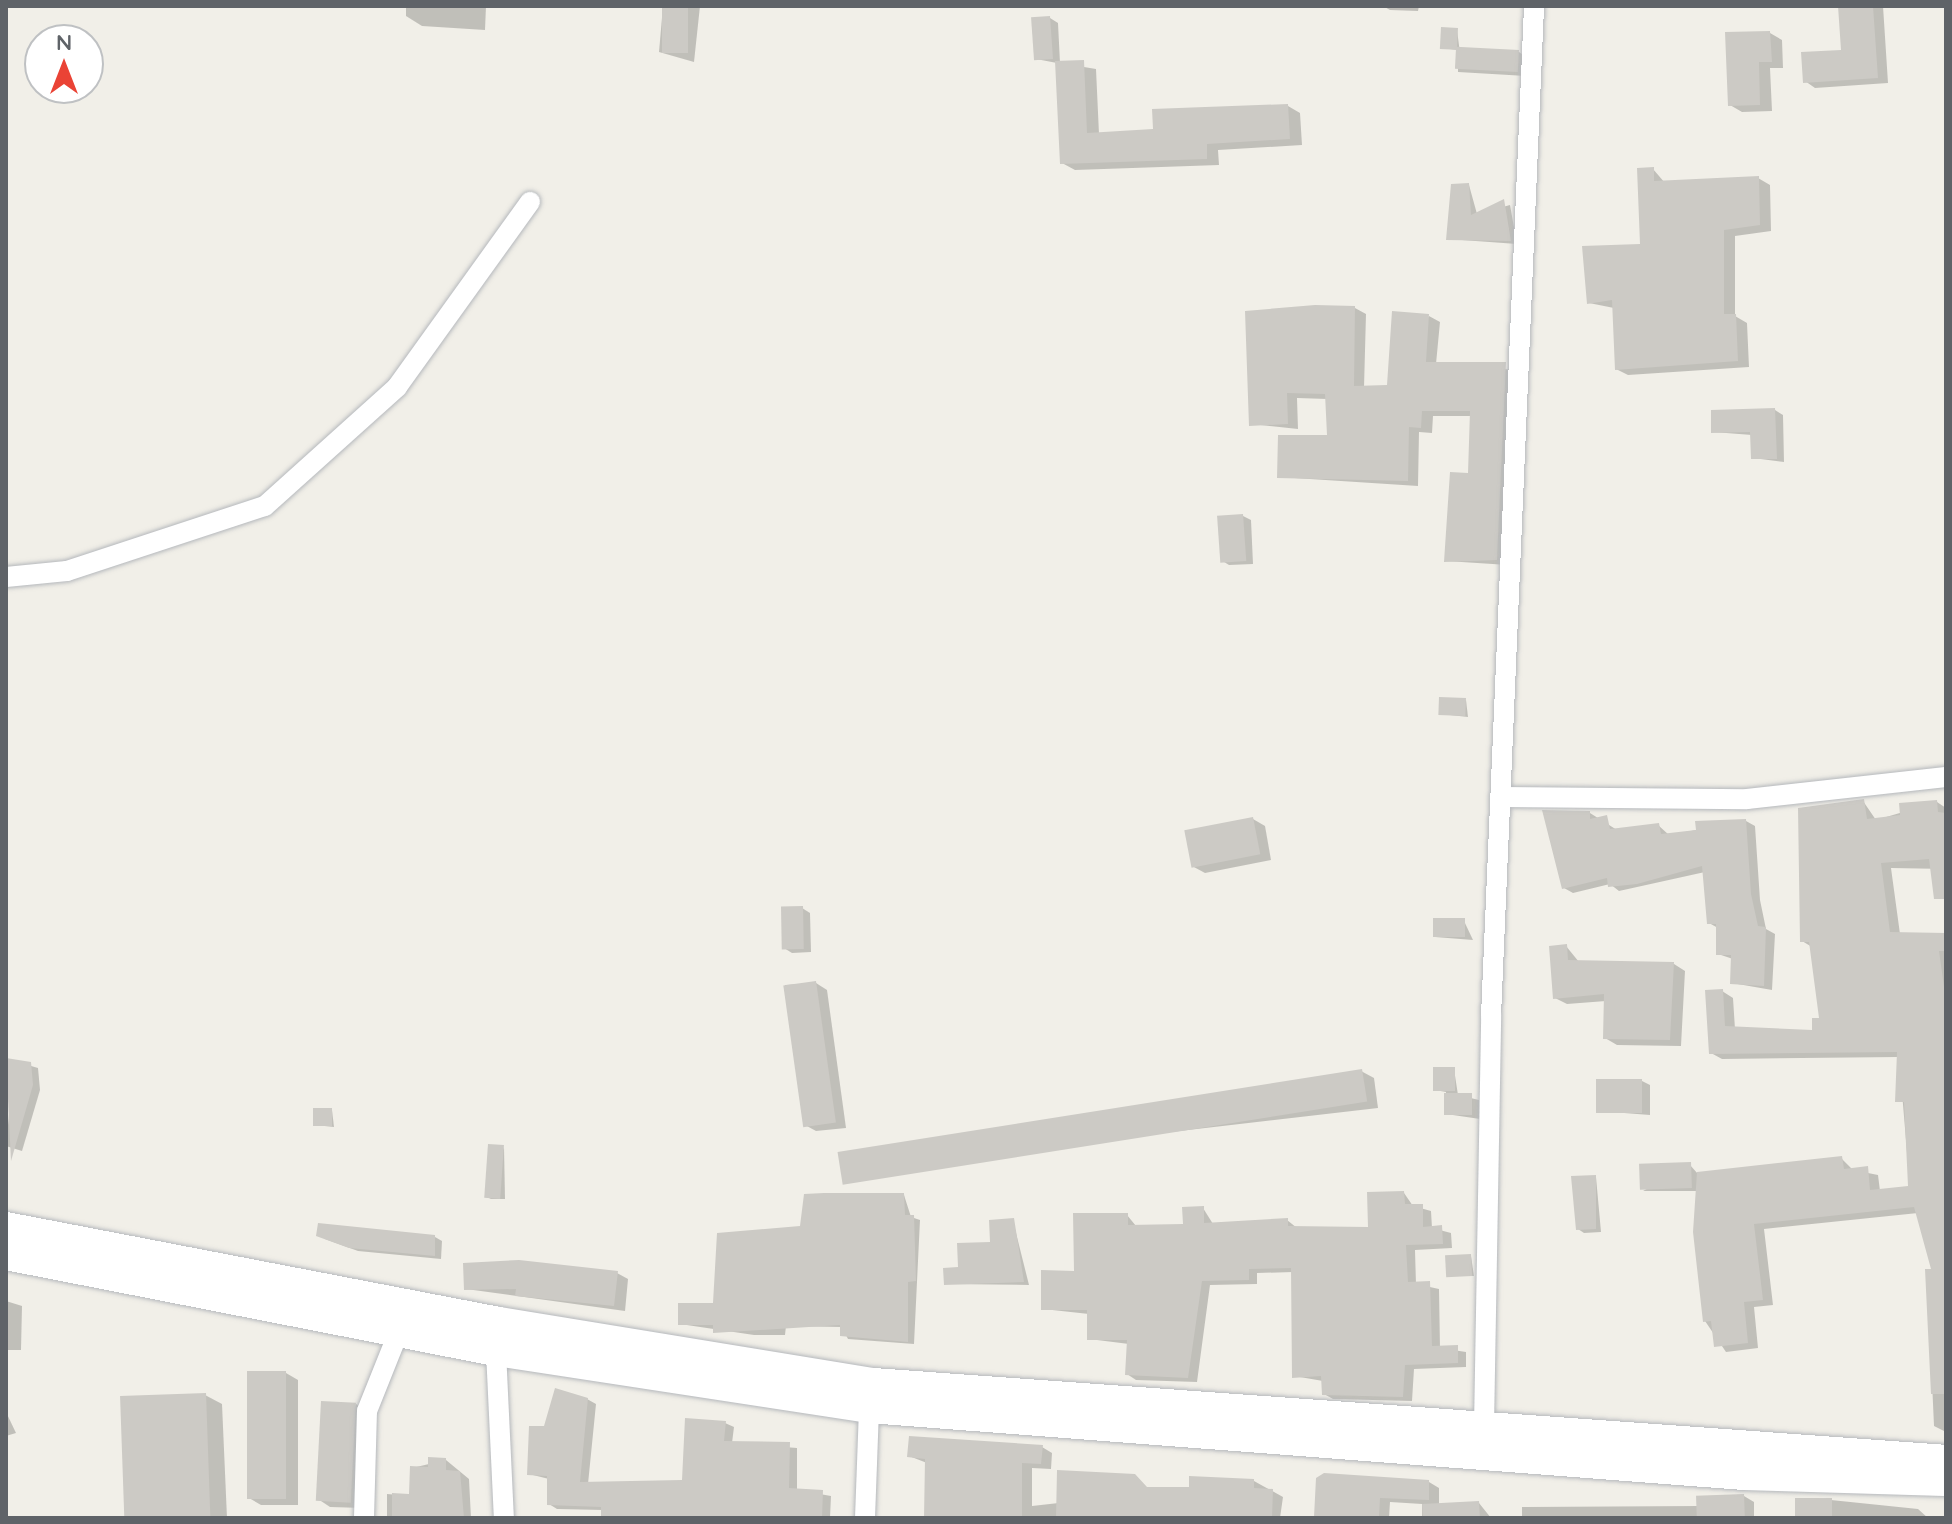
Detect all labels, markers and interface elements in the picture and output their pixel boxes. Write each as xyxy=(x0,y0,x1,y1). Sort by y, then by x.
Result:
north arrow xyxy=(24,24,104,104)
text: N xyxy=(56,28,72,56)

